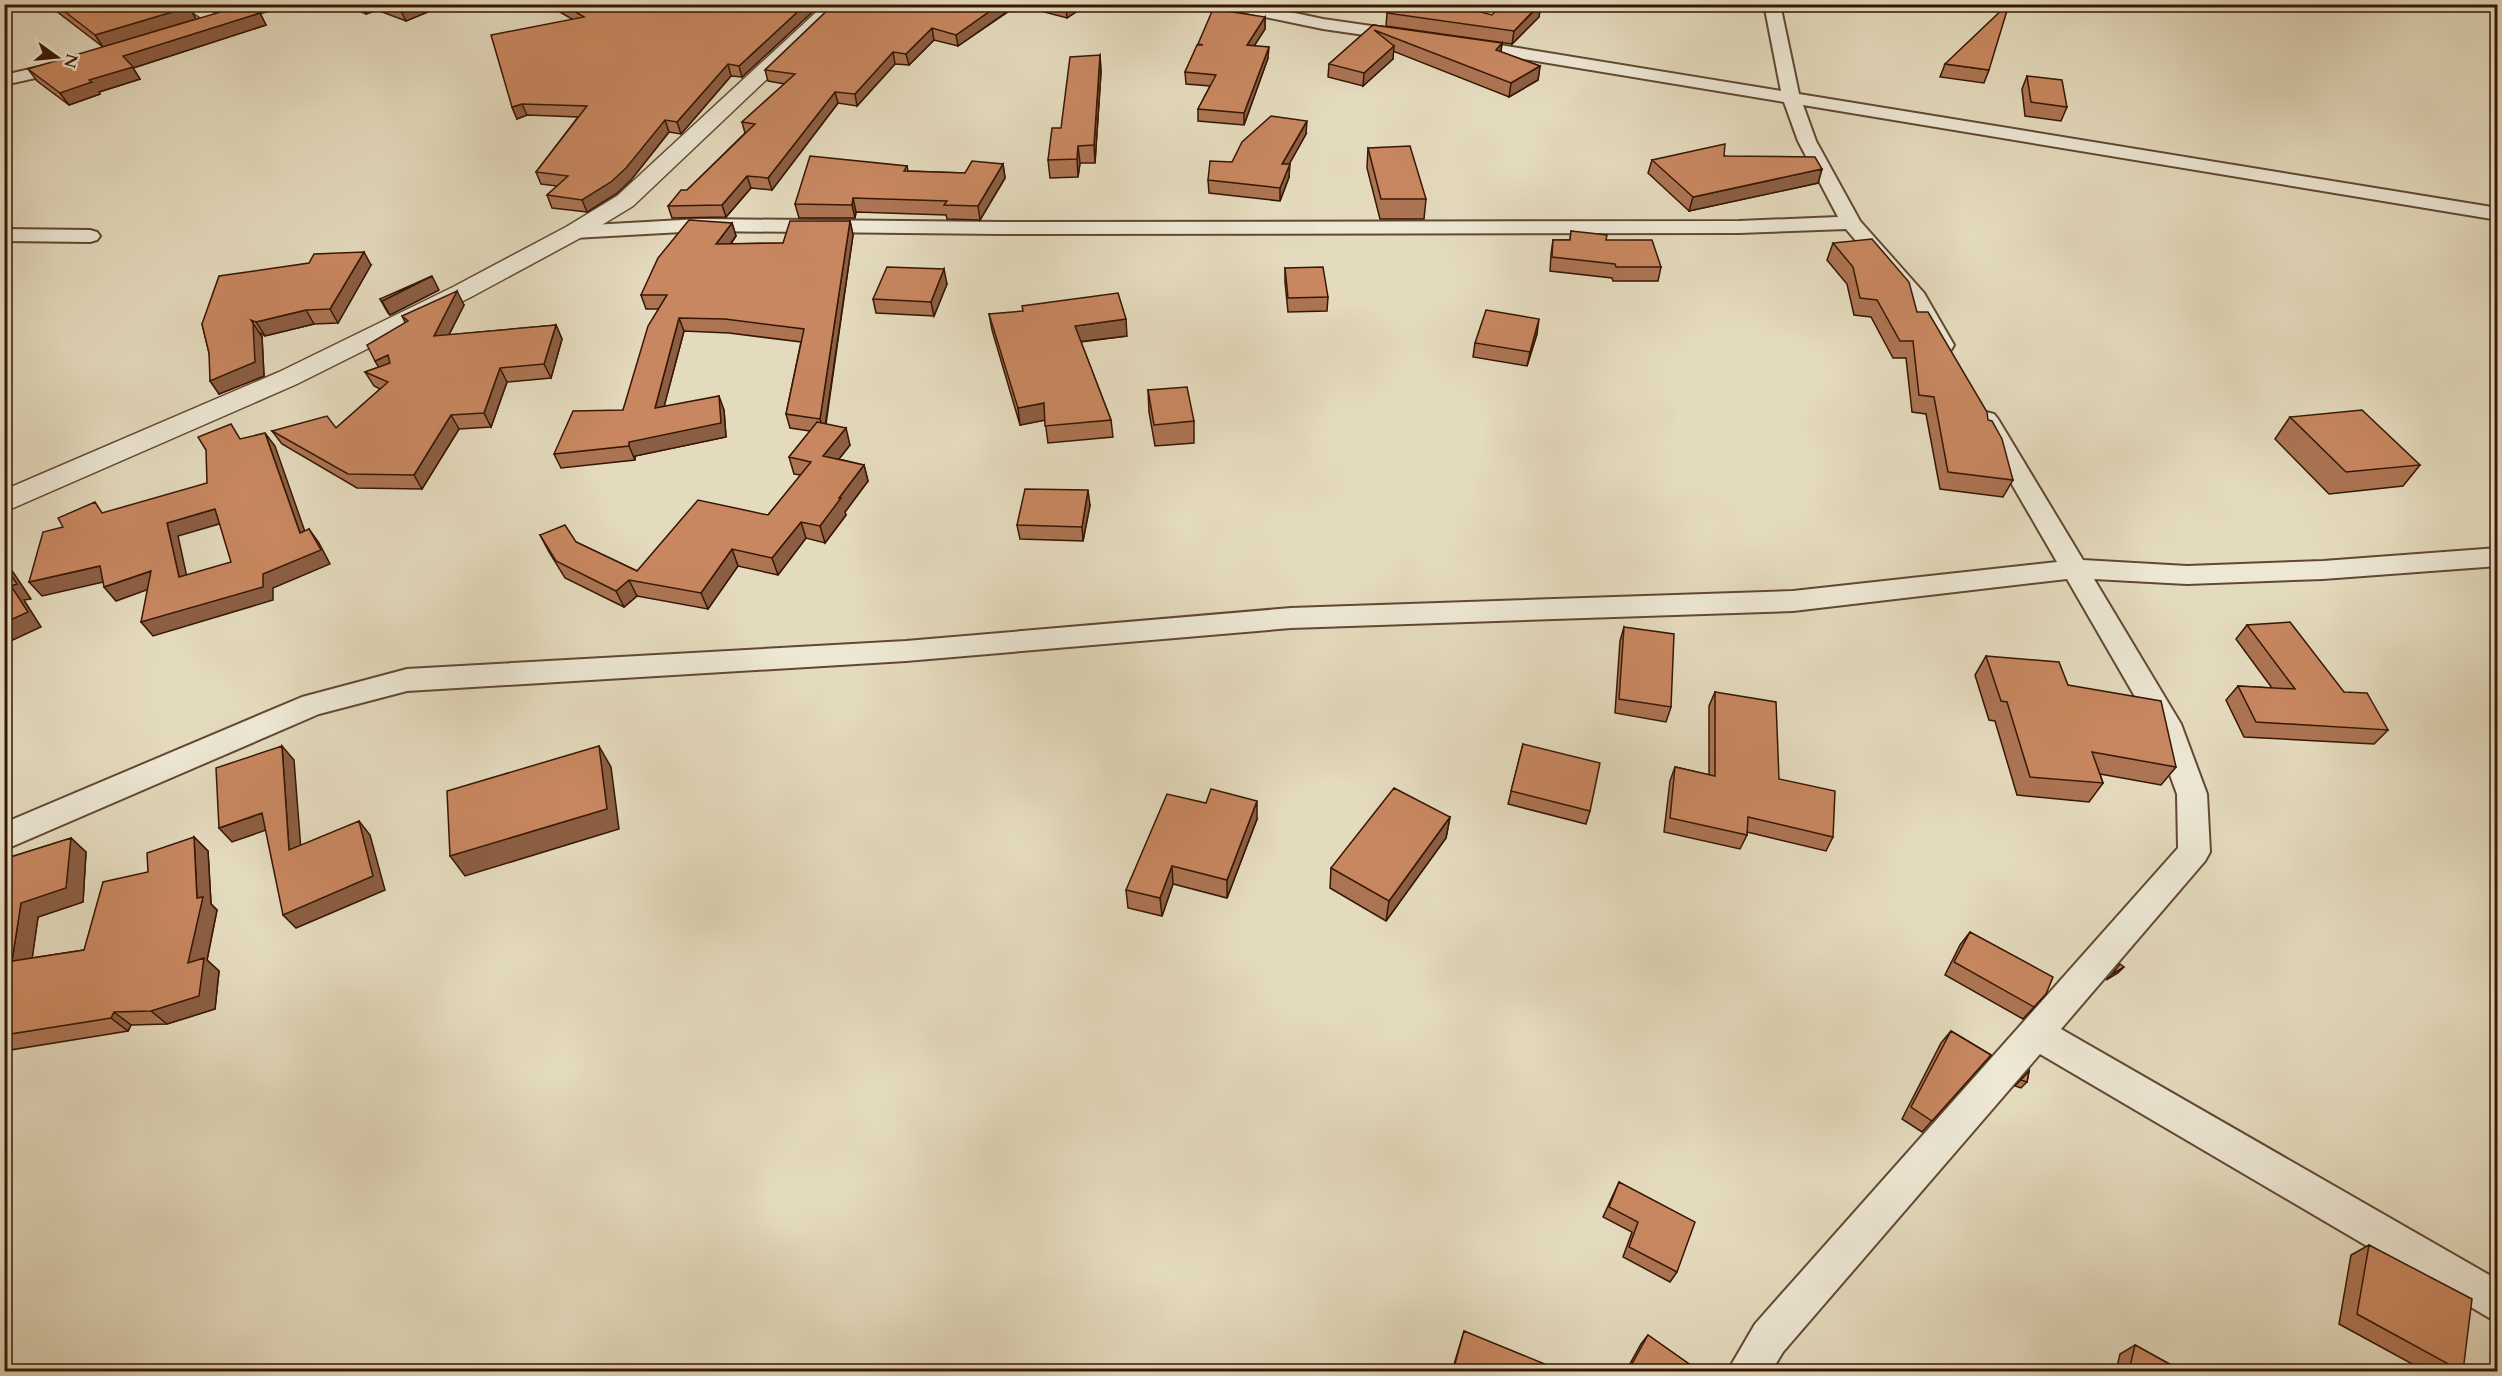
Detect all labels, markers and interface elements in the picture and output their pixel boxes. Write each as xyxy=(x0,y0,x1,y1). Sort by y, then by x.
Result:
north arrow xyxy=(27,27,87,87)
text: N xyxy=(58,51,83,70)

